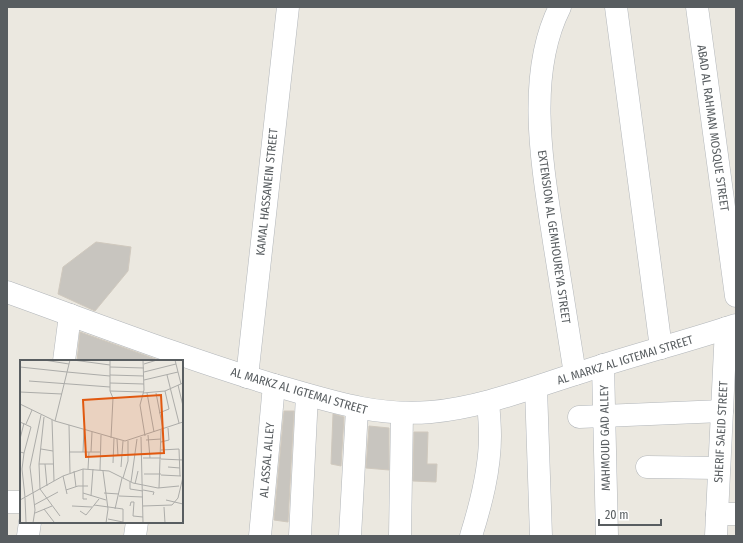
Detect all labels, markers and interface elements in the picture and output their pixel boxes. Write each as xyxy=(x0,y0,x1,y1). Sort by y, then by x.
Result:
street label: ABAD AL RAHMAN MOSQUE STREET xyxy=(694,44,732,213)
street label: KAMAL HASSANEIN STREET xyxy=(253,127,281,256)
street label: EXTENSION AL GEMHOUREYA STREET xyxy=(535,149,573,325)
street label: AL MARKZ AL IGTEMAI STREET xyxy=(555,332,695,387)
inset map xyxy=(20,360,183,523)
street label: AL MARKZ AL IGTEMAI STREET xyxy=(229,365,369,417)
street label: SHERIF SAEID STREET xyxy=(711,380,731,483)
street label: MAHMOUD GAD ALLEY xyxy=(597,385,613,491)
street label: AL ASSAL ALLEY xyxy=(257,422,277,498)
scale bar xyxy=(599,501,661,527)
text: 20 m xyxy=(605,508,629,522)

